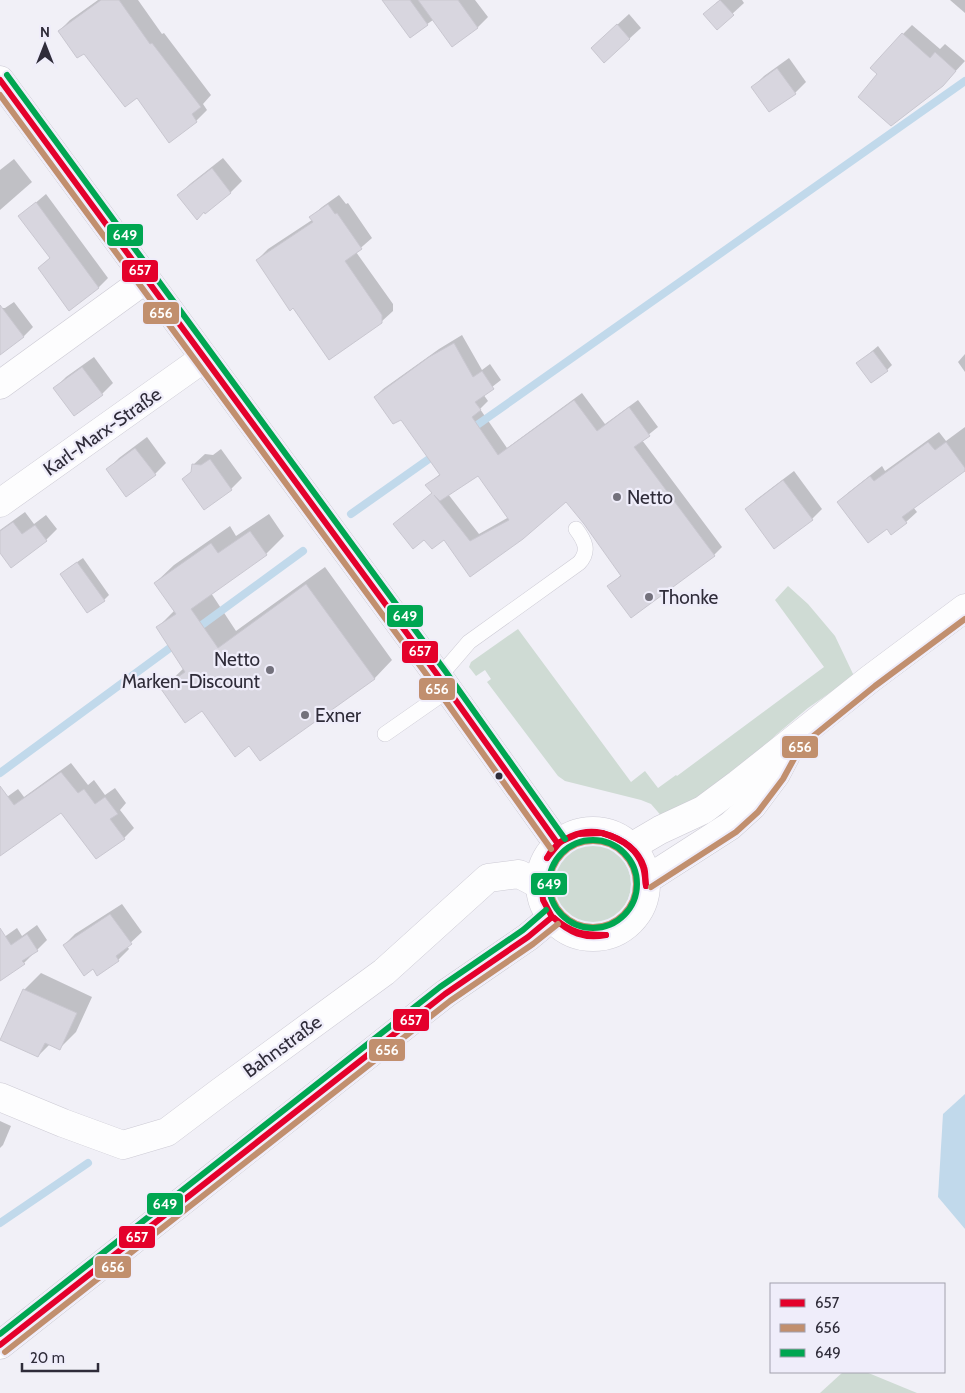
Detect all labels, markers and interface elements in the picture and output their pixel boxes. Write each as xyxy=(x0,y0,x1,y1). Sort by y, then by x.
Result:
north arrow xyxy=(20,20,70,70)
text: N xyxy=(40,23,50,41)
line badge: 649 xyxy=(106,223,144,247)
text: 649 xyxy=(113,226,137,244)
line badge: 657 xyxy=(121,259,159,283)
text: 657 xyxy=(129,261,152,279)
line badge: 656 xyxy=(142,301,180,325)
text: 656 xyxy=(149,304,173,322)
street label: Karl-Marx-Straße xyxy=(39,382,166,480)
place label: Netto xyxy=(627,486,673,509)
marker: Netto xyxy=(611,491,623,503)
place label: Thonke xyxy=(659,586,718,609)
marker: Thonke xyxy=(643,591,655,603)
line badge: 649 xyxy=(386,604,424,628)
text: 649 xyxy=(393,607,417,625)
line badge: 657 xyxy=(401,640,439,664)
text: 657 xyxy=(409,642,432,660)
place label: Netto Marken-Discount xyxy=(122,648,261,693)
marker: Netto Marken-Discount xyxy=(264,664,276,676)
line badge: 656 xyxy=(418,677,456,701)
text: 656 xyxy=(425,680,449,698)
place label: Exner xyxy=(315,704,361,727)
marker: Exner xyxy=(299,709,311,721)
line badge: 656 xyxy=(781,735,819,759)
text: 656 xyxy=(788,738,812,756)
unlabelled marker xyxy=(494,771,504,781)
line badge: 649 xyxy=(530,872,568,896)
text: 649 xyxy=(537,875,561,893)
line badge: 657 xyxy=(392,1008,430,1032)
street label: Bahnstraße xyxy=(239,1010,326,1083)
text: 657 xyxy=(400,1011,423,1029)
line badge: 656 xyxy=(368,1038,406,1062)
text: 656 xyxy=(375,1041,399,1059)
line badge: 649 xyxy=(146,1192,184,1216)
text: 649 xyxy=(153,1195,177,1213)
line badge: 657 xyxy=(118,1225,156,1249)
text: 657 xyxy=(126,1228,149,1246)
line badge: 656 xyxy=(94,1255,132,1279)
text: 656 xyxy=(101,1258,125,1276)
legend xyxy=(770,1283,945,1373)
text: 657 xyxy=(815,1294,840,1312)
text: 656 xyxy=(815,1319,840,1337)
scale bar xyxy=(22,1340,99,1372)
text: 649 xyxy=(815,1344,841,1362)
text: 20 m xyxy=(30,1349,65,1367)

